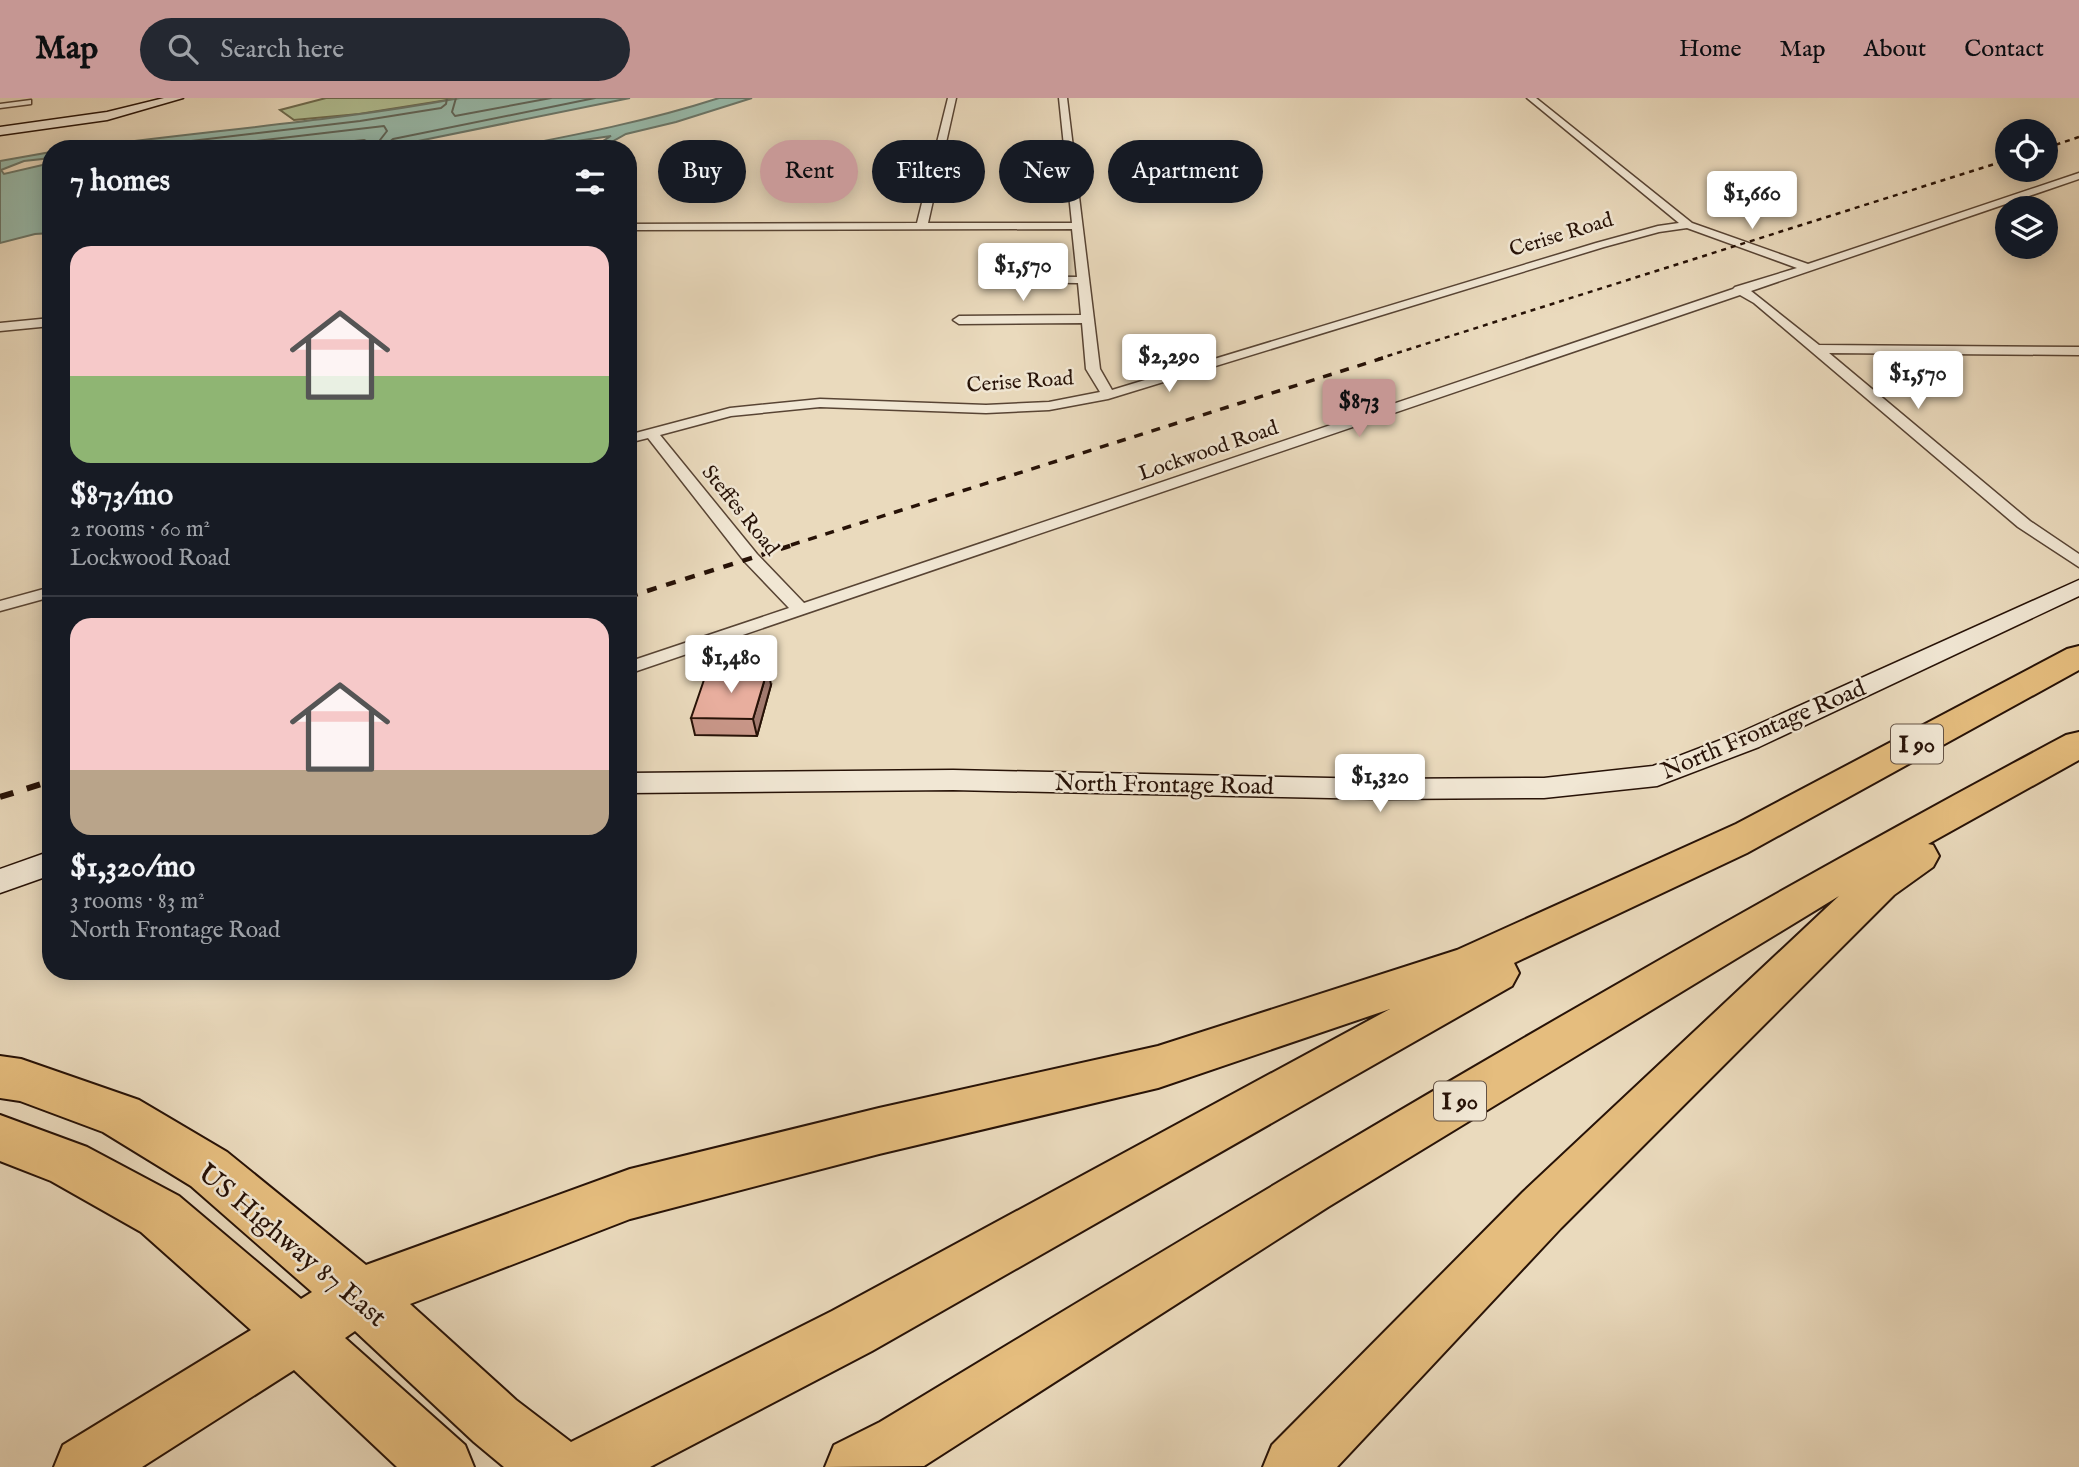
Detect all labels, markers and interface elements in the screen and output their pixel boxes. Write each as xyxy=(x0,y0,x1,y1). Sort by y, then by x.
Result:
search box xyxy=(140,18,630,81)
text: Map xyxy=(35,28,98,70)
icon: search xyxy=(164,30,202,68)
text: Search here xyxy=(220,33,344,66)
text: Home xyxy=(1679,34,1742,65)
text: Map xyxy=(1780,34,1826,65)
text: About xyxy=(1864,34,1926,65)
text: Contact xyxy=(1964,34,2044,65)
map controls xyxy=(1995,119,2058,259)
button: locate xyxy=(1995,119,2058,182)
chip: Buy xyxy=(658,140,746,203)
chip: Rent xyxy=(760,140,858,203)
chip: Filters xyxy=(872,140,985,203)
chip: New xyxy=(999,140,1094,203)
chip: Apartment xyxy=(1108,140,1263,203)
text: 7 homes xyxy=(70,163,170,201)
icon: filters xyxy=(571,163,609,201)
pin: $1,660 xyxy=(1695,172,1809,231)
text: $1,660 xyxy=(1723,179,1781,208)
button: layers xyxy=(1995,196,2058,259)
street label: Cerise Road xyxy=(1506,207,1617,264)
pin: $1,570 xyxy=(966,244,1080,303)
text: $1,570 xyxy=(994,251,1052,280)
icon: home xyxy=(277,292,403,418)
pin: $2,290 xyxy=(1112,334,1226,394)
text: $2,290 xyxy=(1138,342,1200,371)
pin: $1,570 xyxy=(1861,352,1975,411)
text: $1,570 xyxy=(1889,359,1947,388)
street label: Cerise Road xyxy=(966,365,1075,400)
pin: $873 xyxy=(1318,380,1400,439)
text: $873 xyxy=(1338,387,1380,416)
street label: Lockwood Road xyxy=(1135,415,1283,488)
street label: Steffes Road xyxy=(695,460,785,562)
text: $873/mo xyxy=(70,477,173,515)
text: 2 rooms · 60 m² xyxy=(70,515,210,544)
text: Lockwood Road xyxy=(70,544,230,573)
pin: $1,480 xyxy=(674,636,788,695)
text: $1,480 xyxy=(701,643,761,672)
icon: home xyxy=(277,664,403,790)
street label: North Frontage Road xyxy=(1657,673,1871,788)
road number: I 90 xyxy=(1891,724,1943,764)
pin: $1,320 xyxy=(1323,754,1437,814)
text: $1,320 xyxy=(1351,762,1409,791)
street label: North Frontage Road xyxy=(1054,768,1274,803)
text: $1,320/mo xyxy=(70,849,195,887)
text: 3 rooms · 83 m² xyxy=(70,887,205,916)
text: North Frontage Road xyxy=(70,916,280,945)
road number: I 90 xyxy=(1434,1082,1486,1120)
street label: US Highway 87 East xyxy=(190,1157,393,1336)

